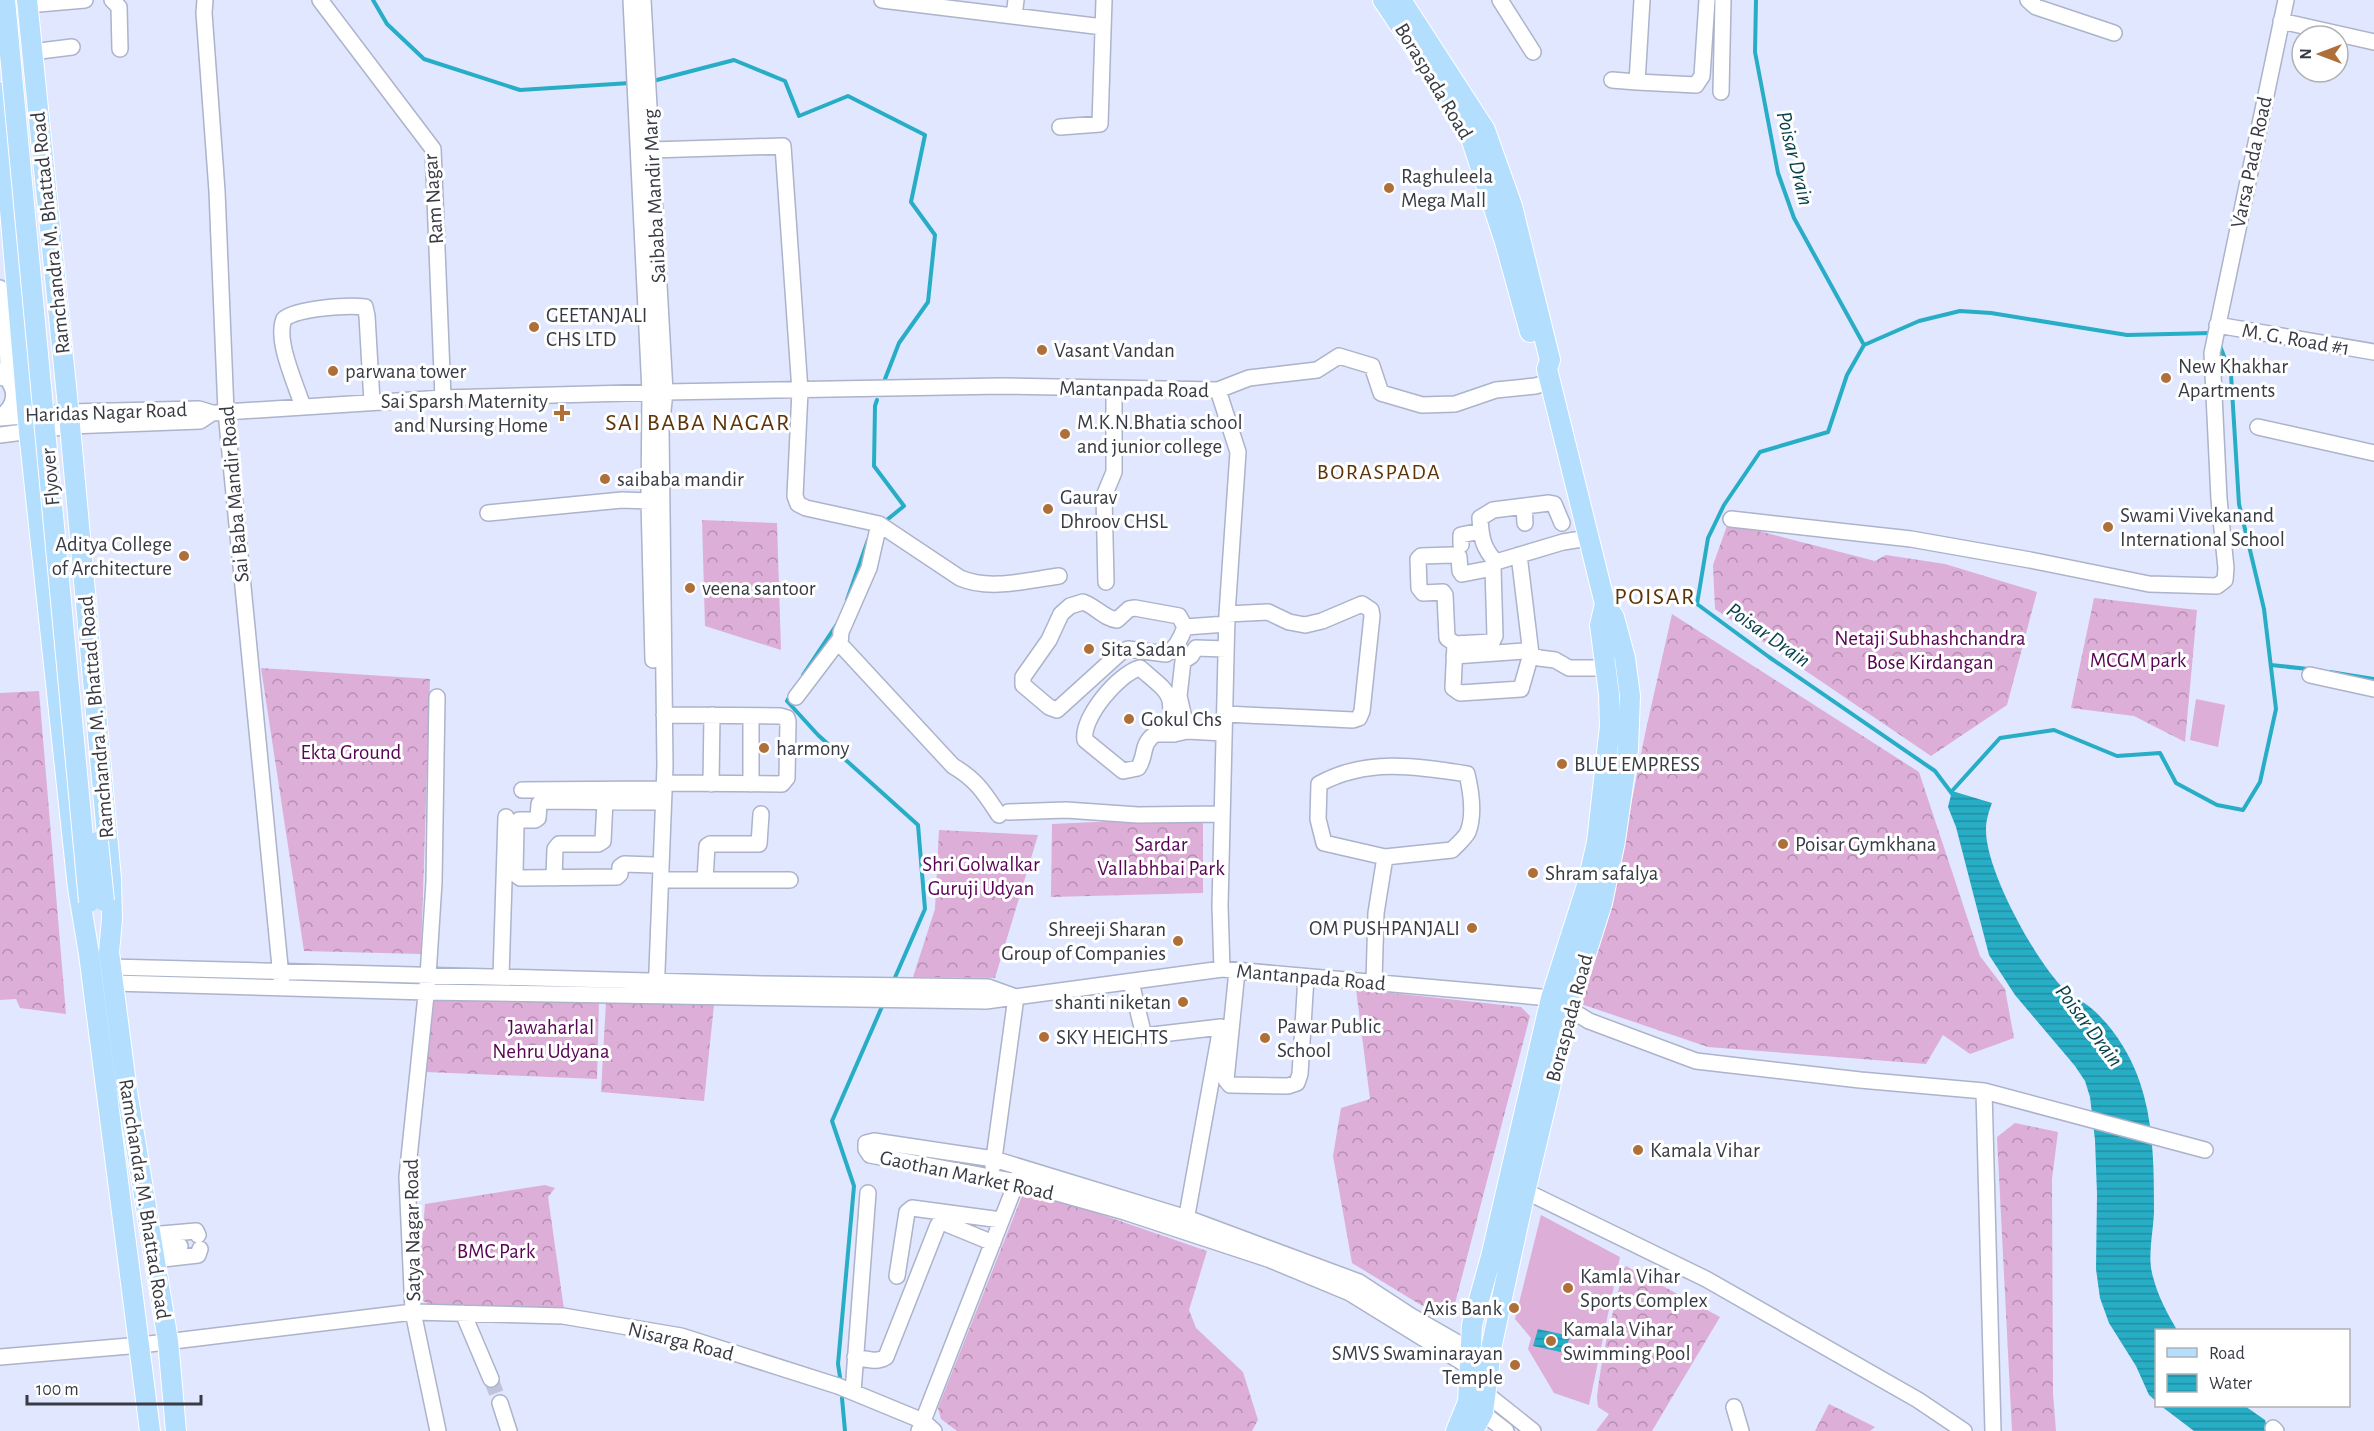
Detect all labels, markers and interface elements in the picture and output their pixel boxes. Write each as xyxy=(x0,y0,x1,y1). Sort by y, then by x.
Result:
street label: Boraspada Road xyxy=(1391,20,1476,143)
north arrow xyxy=(2290,24,2350,84)
text: N xyxy=(2298,48,2314,60)
street label: Varsa Pada Road xyxy=(2227,94,2276,230)
street label: Saibaba Mandir Marg xyxy=(639,108,670,284)
water label: Poisar Drain xyxy=(1773,109,1817,208)
street label: Ramchandra M. Bhattad Road xyxy=(27,111,74,355)
street label: Ram Nagar xyxy=(420,153,447,245)
place label: Raghuleela Mega Mall xyxy=(1401,166,1494,211)
marker: Raghuleela Mega Mall xyxy=(1382,181,1396,195)
place label: GEETANJALI CHS LTD xyxy=(546,305,647,350)
marker: GEETANJALI CHS LTD xyxy=(527,320,541,334)
street label: M. G. Road #1 xyxy=(2240,320,2351,359)
place label: Vasant Vandan xyxy=(1054,340,1175,361)
marker: Vasant Vandan xyxy=(1035,343,1049,357)
place label: New Khakhar Apartments xyxy=(2178,356,2288,401)
place label: parwana tower xyxy=(345,361,466,382)
marker: parwana tower xyxy=(326,364,340,378)
marker: New Khakhar Apartments xyxy=(2159,371,2173,385)
street label: Mantanpada Road xyxy=(1059,378,1209,401)
place label: Sai Sparsh Maternity and Nursing Home xyxy=(381,391,548,436)
street label: Haridas Nagar Road xyxy=(25,399,188,426)
marker: Sai Sparsh Maternity and Nursing Home xyxy=(553,404,571,422)
street label: Sai Baba Mandir Road xyxy=(216,405,253,583)
district label: SAI BABA NAGAR xyxy=(605,411,791,435)
place label: M.K.N.Bhatia school and junior college xyxy=(1077,412,1243,457)
marker: M.K.N.Bhatia school and junior college xyxy=(1058,427,1072,441)
street label: Flyover xyxy=(37,447,63,507)
district label: BORASPADA xyxy=(1317,461,1441,483)
place label: saibaba mandir xyxy=(617,469,744,490)
marker: saibaba mandir xyxy=(598,472,612,486)
place label: Gaurav Dhroov CHSL xyxy=(1060,487,1168,532)
marker: Gaurav Dhroov CHSL xyxy=(1041,502,1055,516)
place label: Swami Vivekanand International School xyxy=(2120,505,2285,550)
marker: Swami Vivekanand International School xyxy=(2101,520,2115,534)
place label: Aditya College of Architecture xyxy=(52,534,172,579)
marker: Aditya College of Architecture xyxy=(177,549,191,563)
place label: veena santoor xyxy=(702,578,816,599)
marker: veena santoor xyxy=(683,581,697,595)
district label: POISAR xyxy=(1614,585,1696,609)
street label: Ramchandra M. Bhattad Road xyxy=(75,595,118,839)
water label: Poisar Drain xyxy=(1723,598,1814,671)
park label: Netaji Subhashchandra Bose Kirdangan xyxy=(1834,628,2026,673)
place label: Sita Sadan xyxy=(1101,639,1186,660)
marker: Sita Sadan xyxy=(1082,642,1096,656)
park label: MCGM park xyxy=(2090,650,2187,671)
place label: Gokul Chs xyxy=(1141,709,1222,730)
marker: Gokul Chs xyxy=(1122,712,1136,726)
place label: harmony xyxy=(776,738,850,759)
marker: harmony xyxy=(757,741,771,755)
park label: Ekta Ground xyxy=(300,742,402,763)
place label: BLUE EMPRESS xyxy=(1574,754,1700,775)
marker: BLUE EMPRESS xyxy=(1555,757,1569,771)
park label: Sardar Vallabhbai Park xyxy=(1097,834,1225,879)
place label: Poisar Gymkhana xyxy=(1795,834,1937,855)
marker: Poisar Gymkhana xyxy=(1776,837,1790,851)
park label: Shri Golwalkar Guruji Udyan xyxy=(922,854,1040,899)
place label: Shram safalya xyxy=(1545,863,1659,884)
marker: Shram safalya xyxy=(1526,866,1540,880)
place label: OM PUSHPANJALI xyxy=(1309,918,1460,939)
place label: Shreeji Sharan Group of Companies xyxy=(1001,919,1166,964)
marker: OM PUSHPANJALI xyxy=(1465,921,1479,935)
marker: Shreeji Sharan Group of Companies xyxy=(1171,934,1185,948)
street label: Boraspada Road xyxy=(1542,952,1597,1084)
street label: Mantanpada Road xyxy=(1235,961,1387,995)
water label: Poisar Drain xyxy=(2051,980,2127,1071)
place label: shanti niketan xyxy=(1055,992,1171,1013)
marker: shanti niketan xyxy=(1176,995,1190,1009)
place label: Pawar Public School xyxy=(1277,1016,1381,1061)
park label: Jawaharlal Nehru Udyana xyxy=(492,1017,610,1062)
place label: SKY HEIGHTS xyxy=(1056,1027,1168,1048)
marker: SKY HEIGHTS xyxy=(1037,1030,1051,1044)
marker: Pawar Public School xyxy=(1258,1031,1272,1045)
street label: Ramchandra M. Bhattad Road xyxy=(115,1077,174,1321)
place label: Kamala Vihar xyxy=(1650,1140,1760,1161)
marker: Kamala Vihar xyxy=(1631,1143,1645,1157)
street label: Gaothan Market Road xyxy=(878,1147,1056,1204)
street label: Satya Nagar Road xyxy=(401,1158,424,1302)
park label: BMC Park xyxy=(457,1241,536,1262)
place label: Kamla Vihar Sports Complex xyxy=(1580,1266,1708,1311)
marker: Kamla Vihar Sports Complex xyxy=(1561,1281,1575,1295)
place label: Axis Bank xyxy=(1423,1298,1502,1319)
marker: Axis Bank xyxy=(1507,1301,1521,1315)
street label: Nisarga Road xyxy=(626,1318,736,1365)
place label: Kamala Vihar Swimming Pool xyxy=(1563,1319,1691,1364)
legend xyxy=(2155,1329,2350,1407)
marker: Kamala Vihar Swimming Pool xyxy=(1544,1334,1558,1348)
place label: SMVS Swaminarayan Temple xyxy=(1332,1343,1503,1388)
text: Road xyxy=(2209,1345,2245,1363)
marker: SMVS Swaminarayan Temple xyxy=(1508,1358,1522,1372)
scale bar xyxy=(27,1368,201,1406)
text: Water xyxy=(2209,1375,2252,1393)
text: 100 m xyxy=(36,1381,79,1399)

